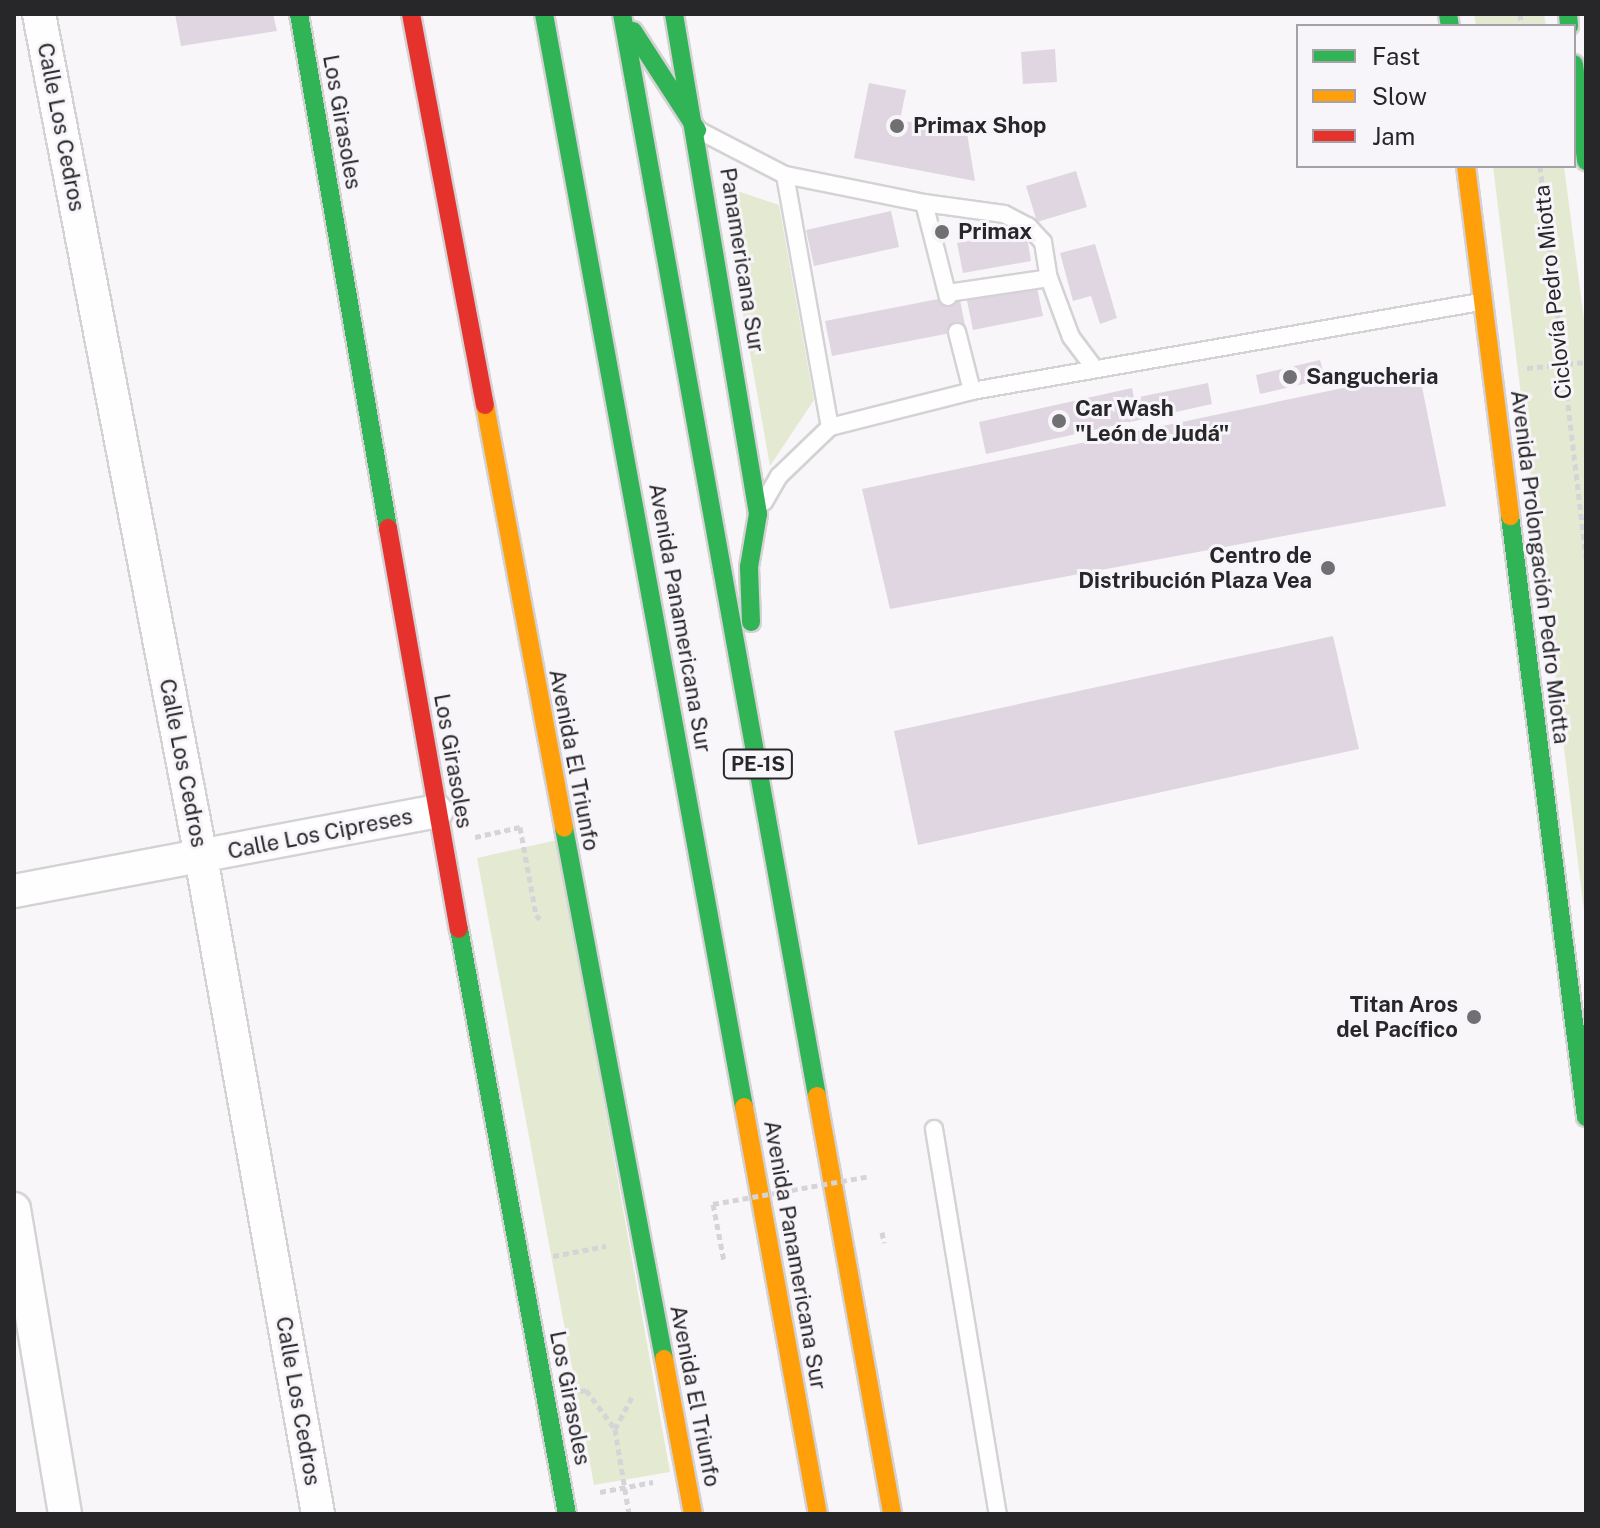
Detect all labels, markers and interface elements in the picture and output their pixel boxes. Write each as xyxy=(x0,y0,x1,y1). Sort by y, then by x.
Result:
legend xyxy=(1296,24,1576,168)
street label: Calle Los Cedros xyxy=(32,40,90,214)
text: Fast xyxy=(1372,42,1420,70)
street label: Los Girasoles xyxy=(317,53,367,191)
text: Slow xyxy=(1372,82,1427,110)
place label: Primax Shop xyxy=(913,113,1046,139)
marker: Primax Shop xyxy=(888,117,906,135)
text: Jam xyxy=(1372,122,1415,150)
street label: Panamericana Sur xyxy=(714,166,770,354)
street label: Ciclovía Pedro Miotta xyxy=(1529,184,1577,400)
place label: Primax xyxy=(958,219,1032,245)
marker: Primax xyxy=(933,223,951,241)
place label: Sangucheria xyxy=(1306,364,1438,390)
marker: Sangucheria xyxy=(1281,368,1299,386)
street label: Avenida Prolongación Pedro Miotta xyxy=(1505,388,1575,746)
place label: Car Wash "León de Judá" xyxy=(1075,395,1230,446)
marker: Car Wash "León de Judá" xyxy=(1050,412,1068,430)
street label: Avenida Panamericana Sur xyxy=(643,481,717,755)
place label: Centro de Distribución Plaza Vea xyxy=(1078,542,1312,594)
marker: Centro de Distribución Plaza Vea xyxy=(1319,559,1337,577)
street label: Avenida El Triunfo xyxy=(543,667,605,853)
street label: Calle Los Cedros xyxy=(154,676,212,850)
street label: Los Girasoles xyxy=(428,692,478,830)
road number: PE-1S xyxy=(722,748,794,780)
street label: Calle Los Cipreses xyxy=(225,803,415,865)
place label: Titan Aros del Pacífico xyxy=(1336,991,1458,1042)
marker: Titan Aros del Pacífico xyxy=(1465,1008,1483,1026)
street label: Avenida Panamericana Sur xyxy=(758,1118,832,1392)
street label: Avenida El Triunfo xyxy=(664,1303,726,1489)
street label: Calle Los Cedros xyxy=(270,1314,326,1488)
street label: Los Girasoles xyxy=(544,1329,596,1467)

